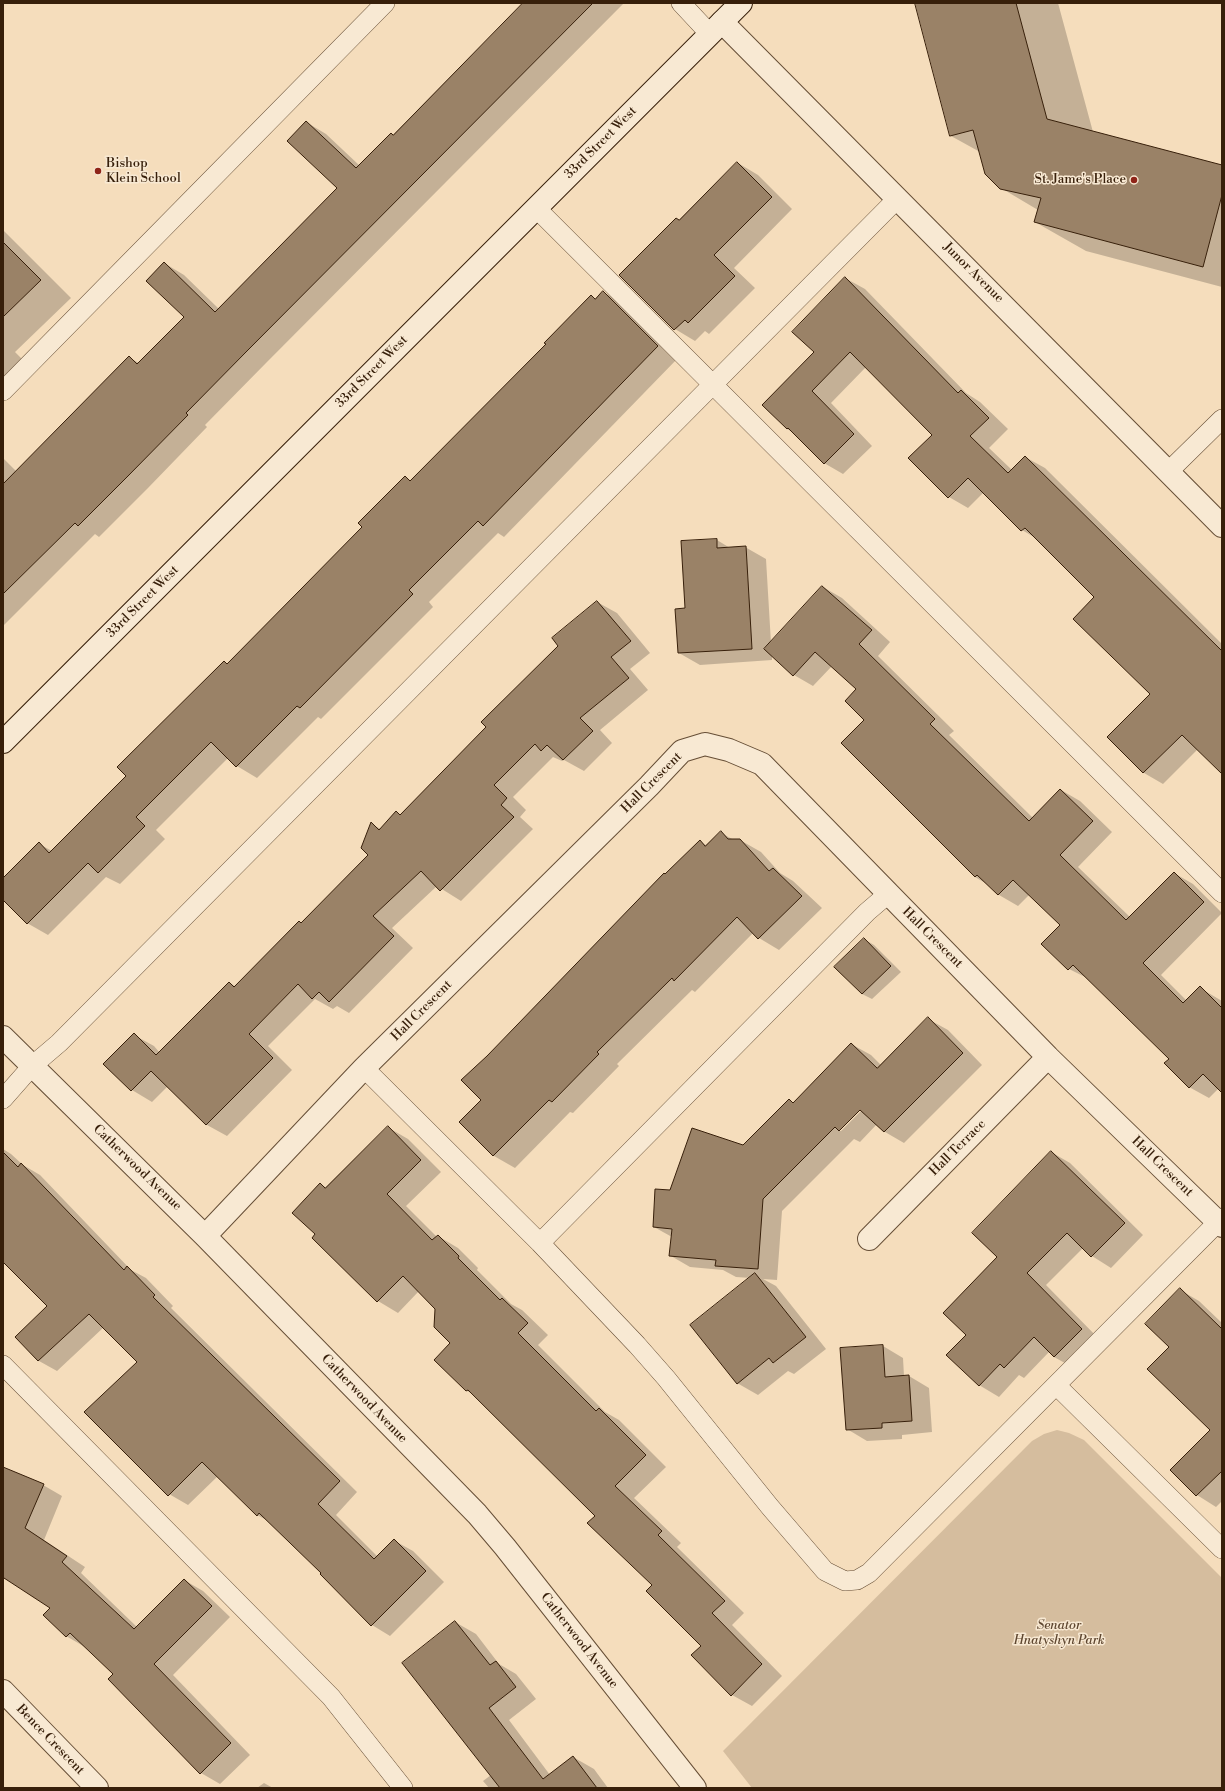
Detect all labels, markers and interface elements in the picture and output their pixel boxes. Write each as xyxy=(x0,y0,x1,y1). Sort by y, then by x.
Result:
street label: 33rd Street West xyxy=(562,104,640,182)
place label: Bishop Klein School xyxy=(106,156,181,187)
marker: Bishop Klein School xyxy=(93,166,103,176)
place label: St. Jame's Place xyxy=(1035,172,1126,188)
marker: St. Jame's Place xyxy=(1129,175,1139,185)
street label: Junor Avenue xyxy=(939,239,1007,307)
street label: 33rd Street West xyxy=(333,333,411,411)
street label: 33rd Street West xyxy=(104,563,182,641)
street label: Hall Crescent xyxy=(618,749,686,817)
street label: Hall Crescent xyxy=(898,904,966,972)
street label: Hall Crescent xyxy=(388,977,456,1045)
street label: Hall Terrace xyxy=(927,1117,989,1179)
street label: Catherwood Avenue xyxy=(89,1122,185,1214)
street label: Hall Crescent xyxy=(1128,1134,1196,1200)
street label: Catherwood Avenue xyxy=(318,1351,410,1447)
street label: Catherwood Avenue xyxy=(537,1590,621,1692)
park label: Senator Hnatyshyn Park xyxy=(1014,1618,1104,1649)
street label: Bence Crescent xyxy=(13,1702,87,1778)

